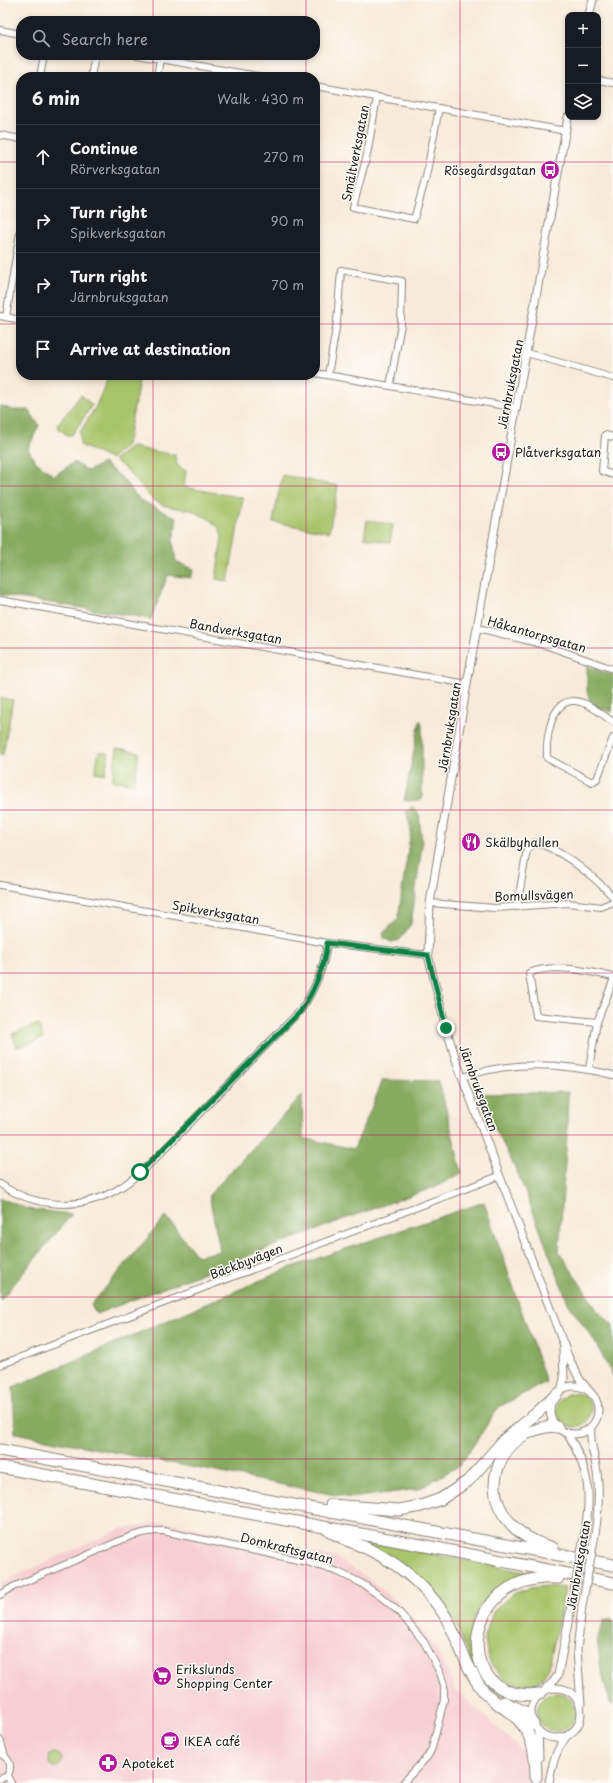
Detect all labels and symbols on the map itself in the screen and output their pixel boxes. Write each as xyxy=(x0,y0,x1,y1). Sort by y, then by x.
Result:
street label: Smältverksgatan xyxy=(337,103,373,203)
bus stop icon: Rösegårdsgatan xyxy=(539,159,561,181)
place label: Rösegårdsgatan xyxy=(444,161,536,179)
street label: Järnbruksgatan xyxy=(492,338,528,430)
bus stop icon: Plåtverksgatan xyxy=(490,441,512,463)
place label: Plåtverksgatan xyxy=(515,443,601,461)
street label: Håkantorpsgatan xyxy=(486,611,588,657)
street label: Bandverksgatan xyxy=(188,614,284,648)
street label: Järnbruksgatan xyxy=(433,681,465,773)
restaurant icon: Skälbyhallen xyxy=(460,831,482,853)
place label: Skälbyhallen xyxy=(485,833,559,851)
street label: Bomullsvägen xyxy=(494,885,574,905)
street label: Spikverksgatan xyxy=(171,895,261,929)
route end xyxy=(437,1019,455,1037)
street label: Järnbruksgatan xyxy=(455,1042,503,1134)
route start xyxy=(131,1163,149,1181)
street label: Bäckbyvägen xyxy=(207,1239,285,1283)
street label: Järnbruksgatan xyxy=(561,1519,595,1611)
street label: Domkraftsgatan xyxy=(239,1528,335,1568)
place label: Erikslunds Shopping Center xyxy=(176,1660,273,1692)
supermarket icon: Erikslunds Shopping Center xyxy=(151,1665,173,1687)
cafe icon: IKEA café xyxy=(159,1730,181,1752)
place label: IKEA café xyxy=(184,1732,240,1750)
pharmacy icon: Apoteket xyxy=(97,1752,119,1774)
place label: Apoteket xyxy=(122,1754,175,1772)

